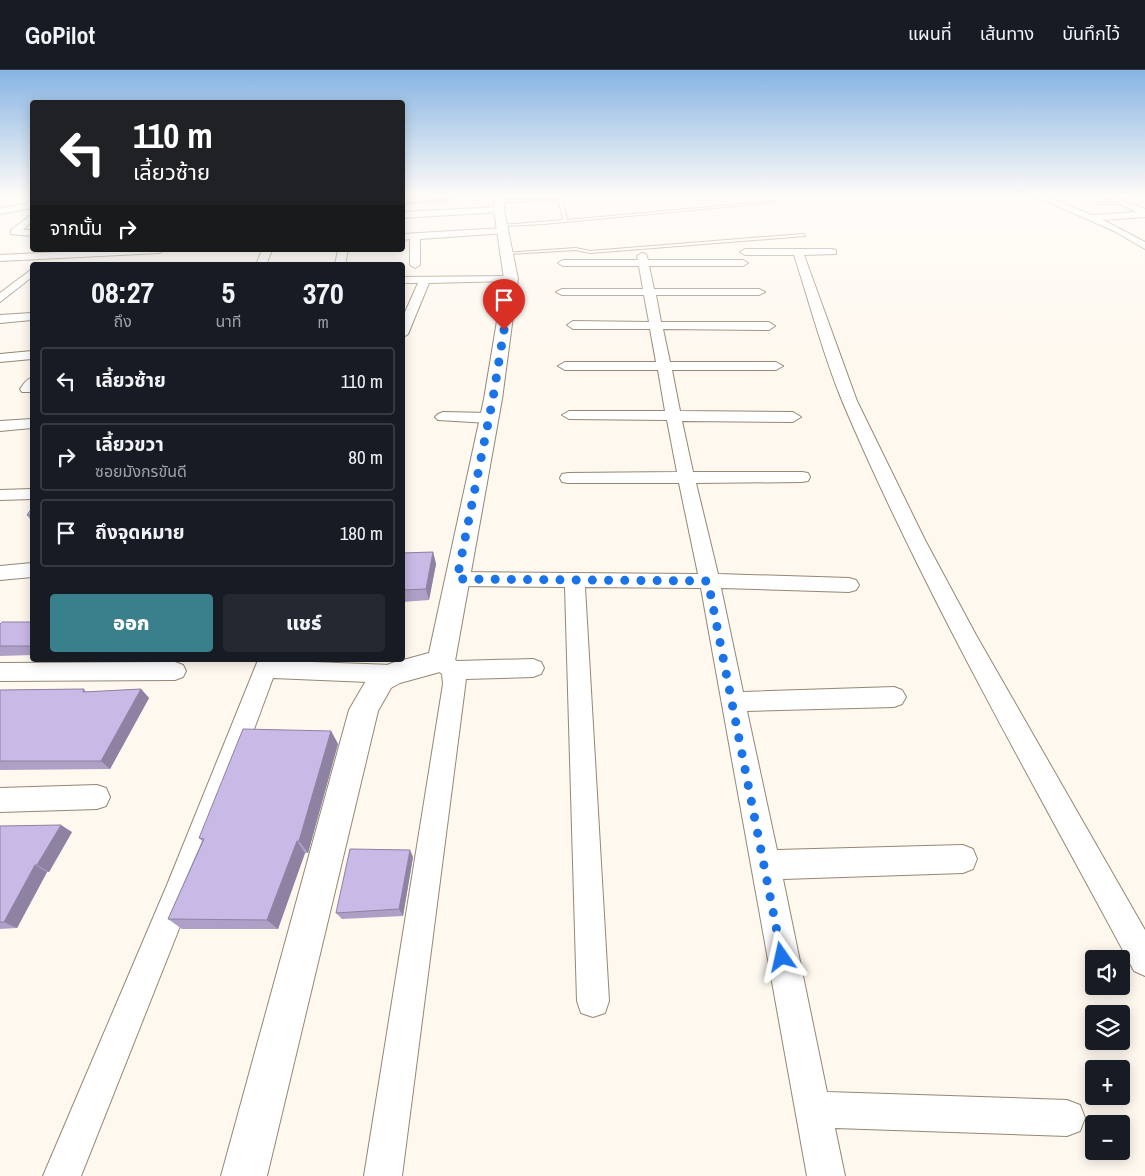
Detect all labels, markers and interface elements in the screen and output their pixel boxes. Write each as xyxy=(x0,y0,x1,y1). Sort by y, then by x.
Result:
text: GoPilot xyxy=(25,19,95,51)
text: แผนที่ xyxy=(908,21,952,46)
text: เส้นทาง xyxy=(980,21,1034,46)
text: บันทึกไว้ xyxy=(1062,21,1120,46)
text: 110 m xyxy=(133,112,213,159)
icon: left xyxy=(50,120,115,185)
text: เลี้ยวซ้าย xyxy=(133,157,210,187)
text: จากนั้น xyxy=(50,215,103,241)
icon: right xyxy=(113,215,141,243)
text: 08:27 xyxy=(91,272,154,312)
text: 5 xyxy=(222,272,235,312)
text: 370 xyxy=(303,273,344,313)
pin xyxy=(483,279,525,330)
icon: arrive xyxy=(490,286,518,314)
text: ถึง xyxy=(114,310,132,332)
text: นาที xyxy=(215,310,241,332)
text: m xyxy=(318,311,329,333)
icon: left xyxy=(52,367,80,395)
text: เลี้ยวซ้าย xyxy=(95,367,166,393)
text: 110 m xyxy=(341,368,383,394)
text: เลี้ยวขวา xyxy=(95,431,164,457)
icon: right xyxy=(52,443,80,471)
text: 80 m xyxy=(348,444,383,470)
text: ซอยมังกรขันดี xyxy=(95,460,187,482)
icon: arrive xyxy=(52,519,80,547)
text: ถึงจุดหมาย xyxy=(95,519,185,545)
text: 180 m xyxy=(340,520,383,546)
button: ออก xyxy=(50,594,213,652)
button: แชร์ xyxy=(223,594,385,652)
position arrow xyxy=(755,930,807,982)
map controls xyxy=(1085,950,1130,1160)
button: sound xyxy=(1085,950,1130,995)
button: layers xyxy=(1085,1005,1130,1050)
button: + xyxy=(1085,1060,1130,1105)
button: − xyxy=(1085,1115,1130,1160)

